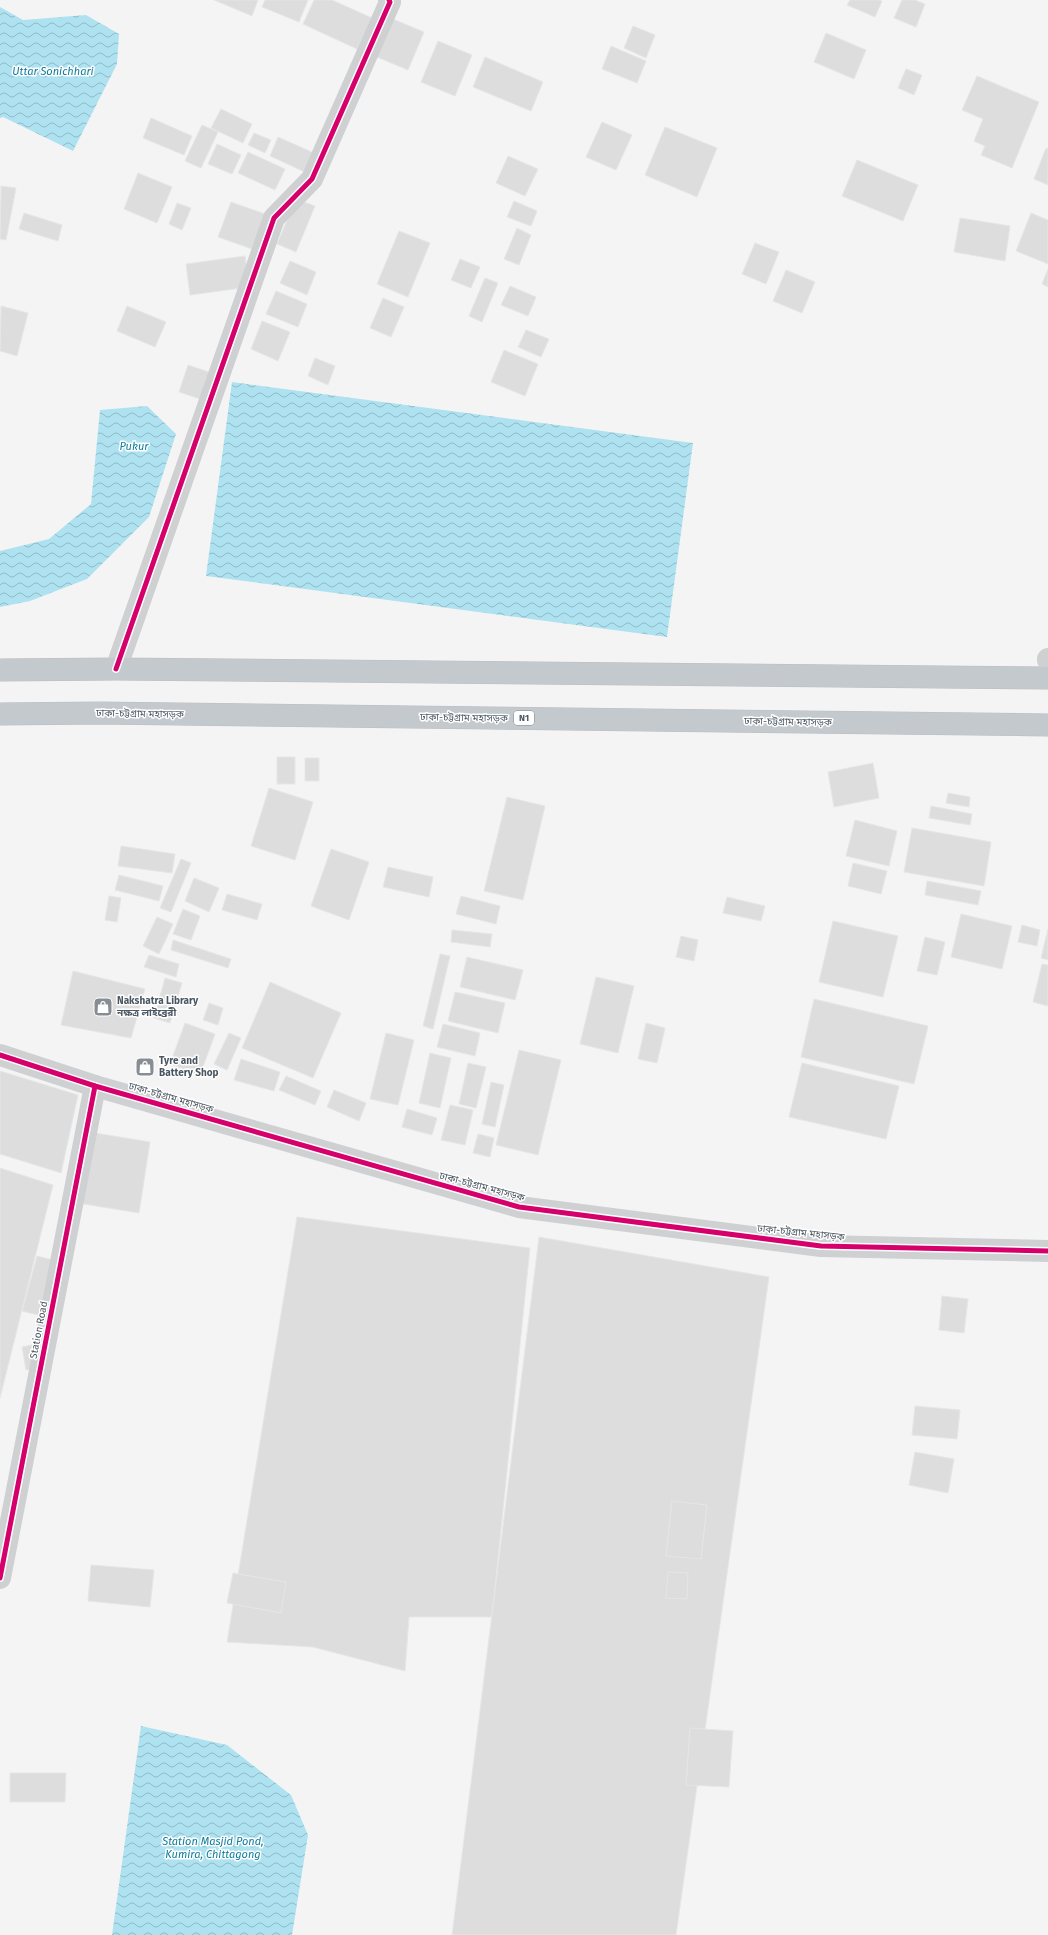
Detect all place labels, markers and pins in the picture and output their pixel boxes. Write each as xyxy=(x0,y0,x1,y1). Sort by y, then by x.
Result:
place label: Nakshatra Library নক্ষত্র লাইব্রেরী xyxy=(116,995,199,1019)
shop icon: Nakshatra Library নক্ষত্র লাইব্রেরী xyxy=(92,996,114,1018)
place label: Tyre and Battery Shop xyxy=(159,1055,219,1079)
shop icon: Tyre and Battery Shop xyxy=(134,1056,156,1078)

